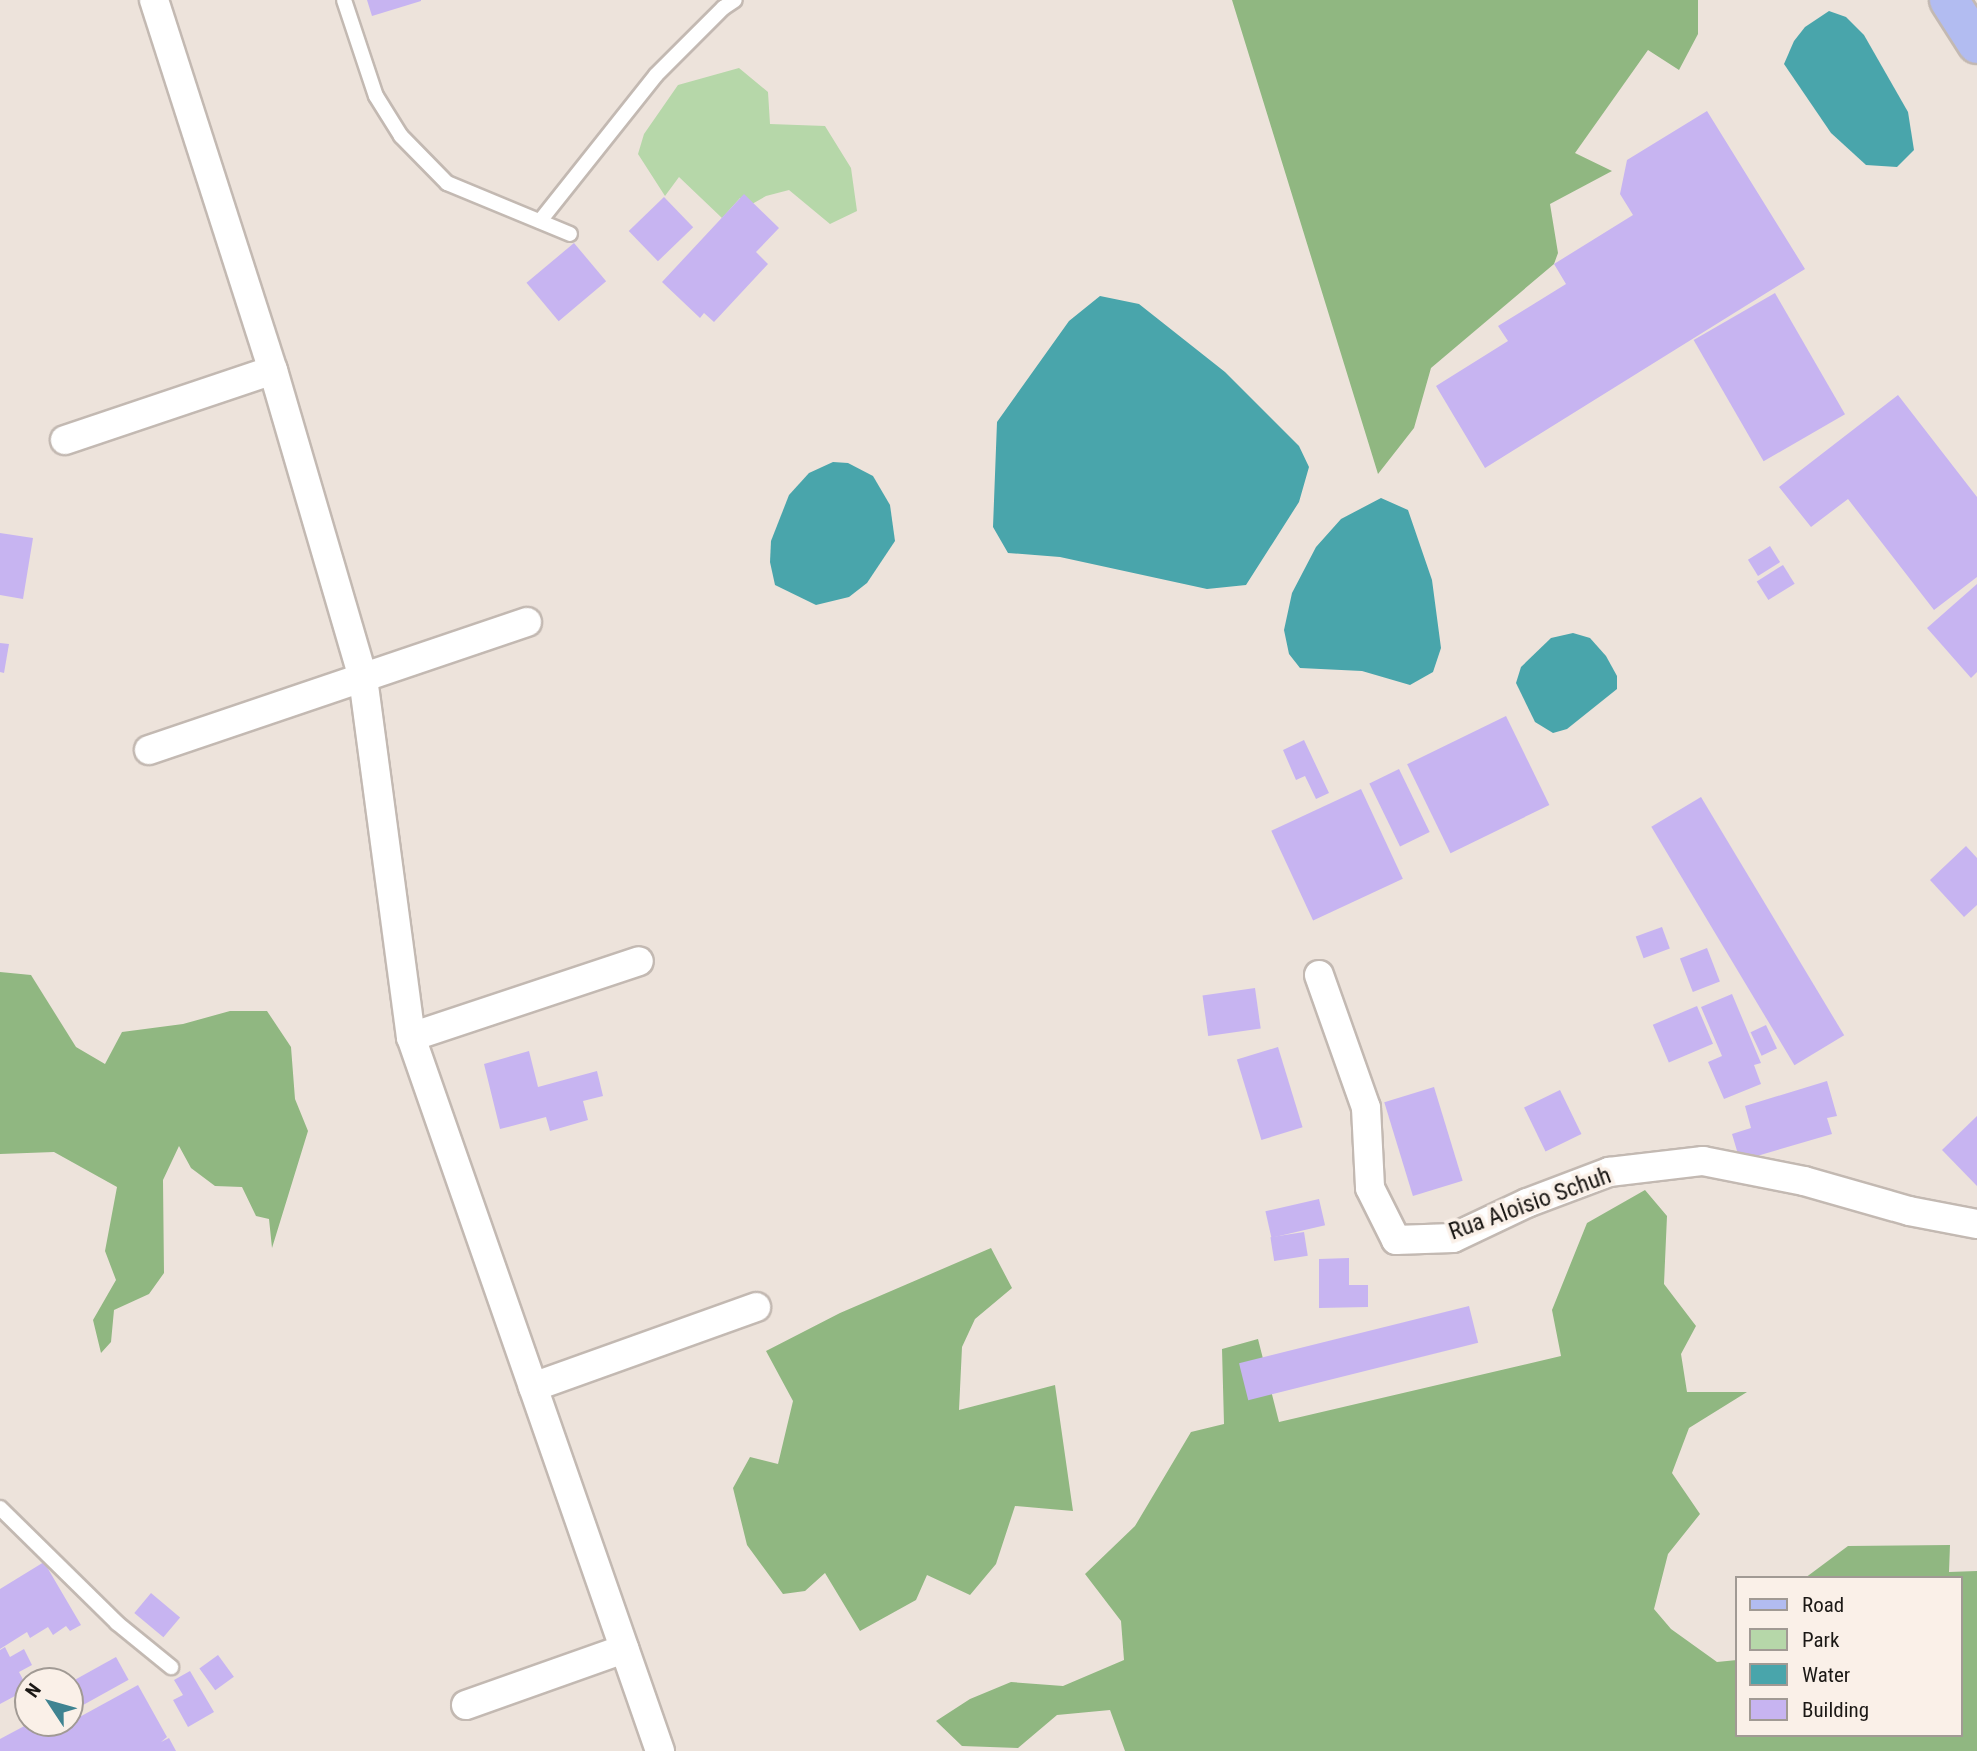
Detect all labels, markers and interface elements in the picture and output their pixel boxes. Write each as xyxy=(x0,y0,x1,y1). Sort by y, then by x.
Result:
street label: Rua Aloisio Schuh xyxy=(1445,1161,1615,1247)
legend xyxy=(1736,1576,1963,1737)
text: Road xyxy=(1802,1593,1844,1617)
text: Park xyxy=(1802,1628,1839,1652)
text: Water xyxy=(1802,1663,1850,1687)
north arrow xyxy=(14,1667,84,1737)
text: N xyxy=(20,1679,46,1702)
text: Building xyxy=(1802,1698,1869,1722)

